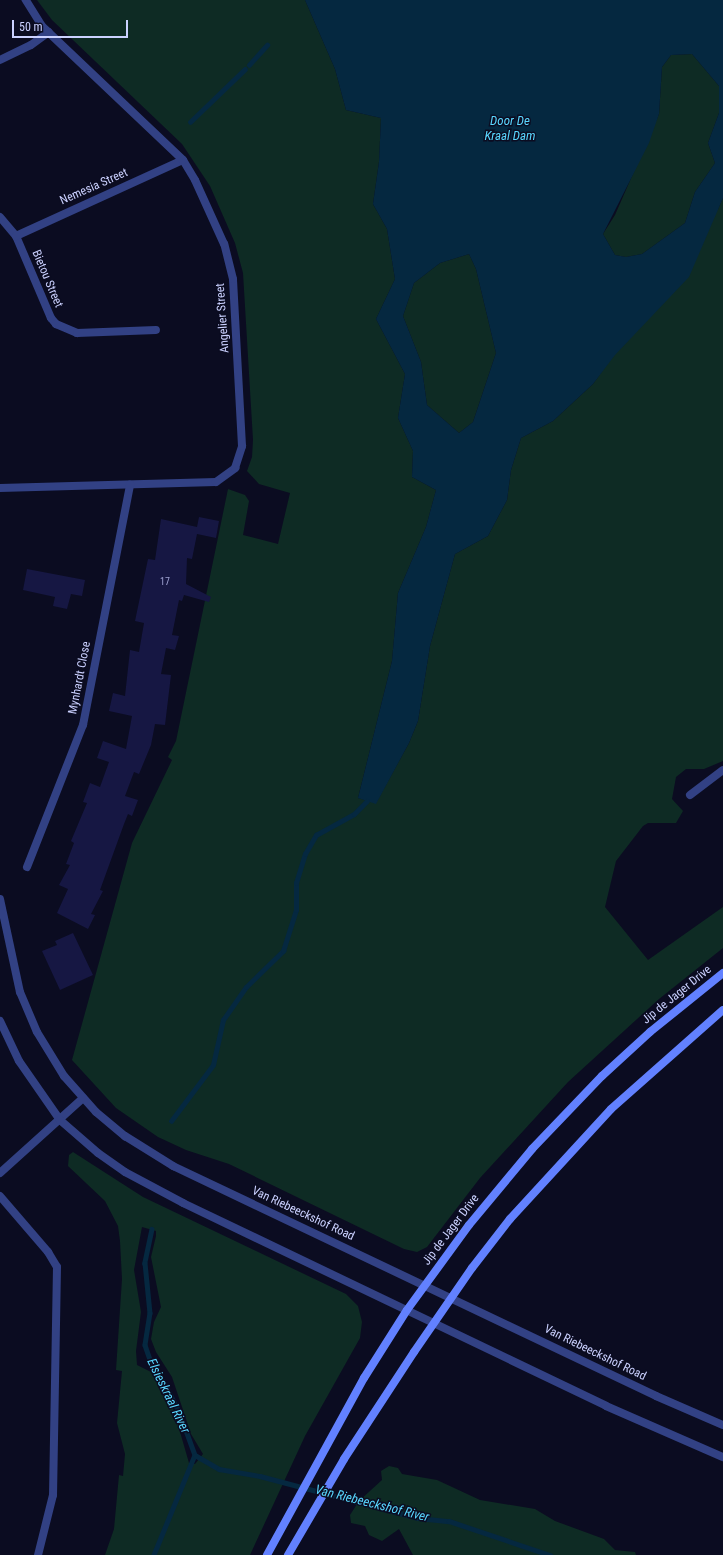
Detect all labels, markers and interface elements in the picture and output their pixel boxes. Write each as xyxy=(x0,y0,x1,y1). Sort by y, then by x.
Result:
scale bar xyxy=(14,12,130,38)
text: 50 m xyxy=(19,20,43,34)
water label: Door De Kraal Dam xyxy=(484,114,536,145)
street label: Nemesia Street xyxy=(58,166,130,208)
street label: Bietou Street xyxy=(28,248,66,310)
street label: Angelier Street xyxy=(213,283,233,353)
house number: 17 xyxy=(160,576,170,588)
street label: Mynhardt Close xyxy=(66,640,94,716)
street label: Jip de Jager Drive xyxy=(639,963,715,1027)
street label: Van Riebeeckshof Road xyxy=(249,1184,357,1244)
street label: Jip de Jager Drive xyxy=(420,1192,482,1268)
street label: Van Riebeeckshof Road xyxy=(542,1322,648,1384)
water label: Elsieskraal River xyxy=(143,1356,193,1436)
water label: Van Riebeeckshof River xyxy=(313,1482,431,1526)

